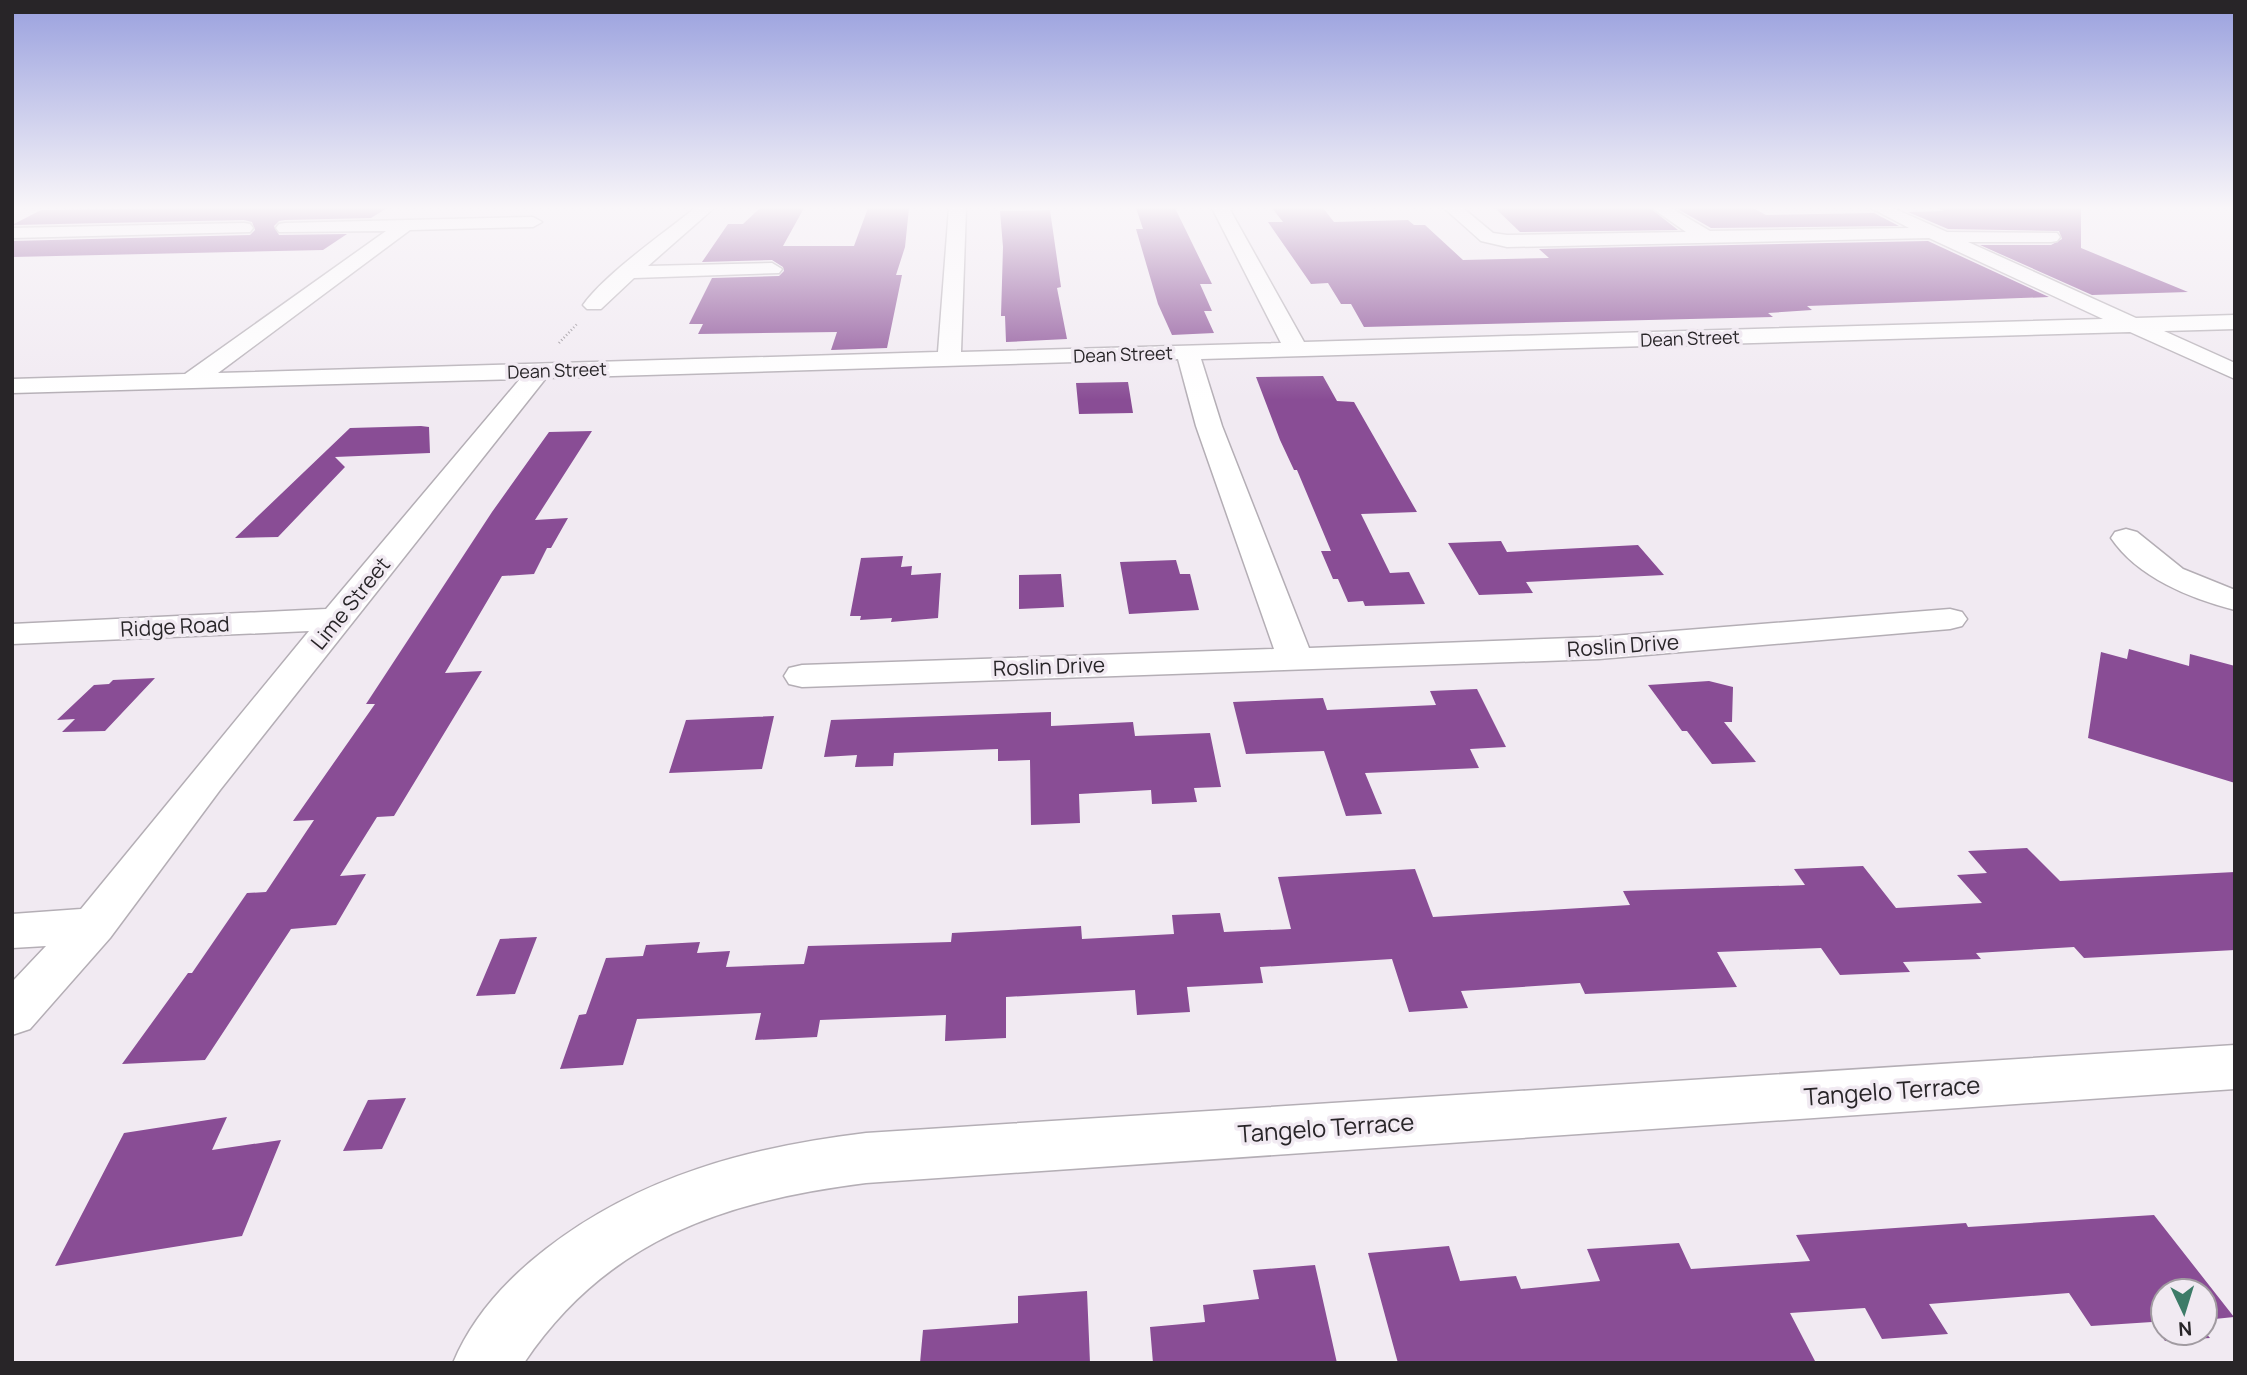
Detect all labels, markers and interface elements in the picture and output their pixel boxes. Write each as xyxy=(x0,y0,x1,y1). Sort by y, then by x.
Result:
street label: Dean Street xyxy=(1640,324,1740,352)
street label: Dean Street xyxy=(1073,340,1173,368)
street label: Dean Street xyxy=(507,356,607,384)
street label: Lime Street xyxy=(304,551,396,655)
street label: Ridge Road xyxy=(120,609,230,643)
street label: Roslin Drive xyxy=(1566,627,1680,663)
street label: Roslin Drive xyxy=(992,650,1106,682)
street label: Tangelo Terrace xyxy=(1803,1067,1981,1113)
street label: Tangelo Terrace xyxy=(1237,1104,1415,1150)
north arrow xyxy=(2149,1277,2219,1347)
text: N xyxy=(2177,1316,2193,1342)

